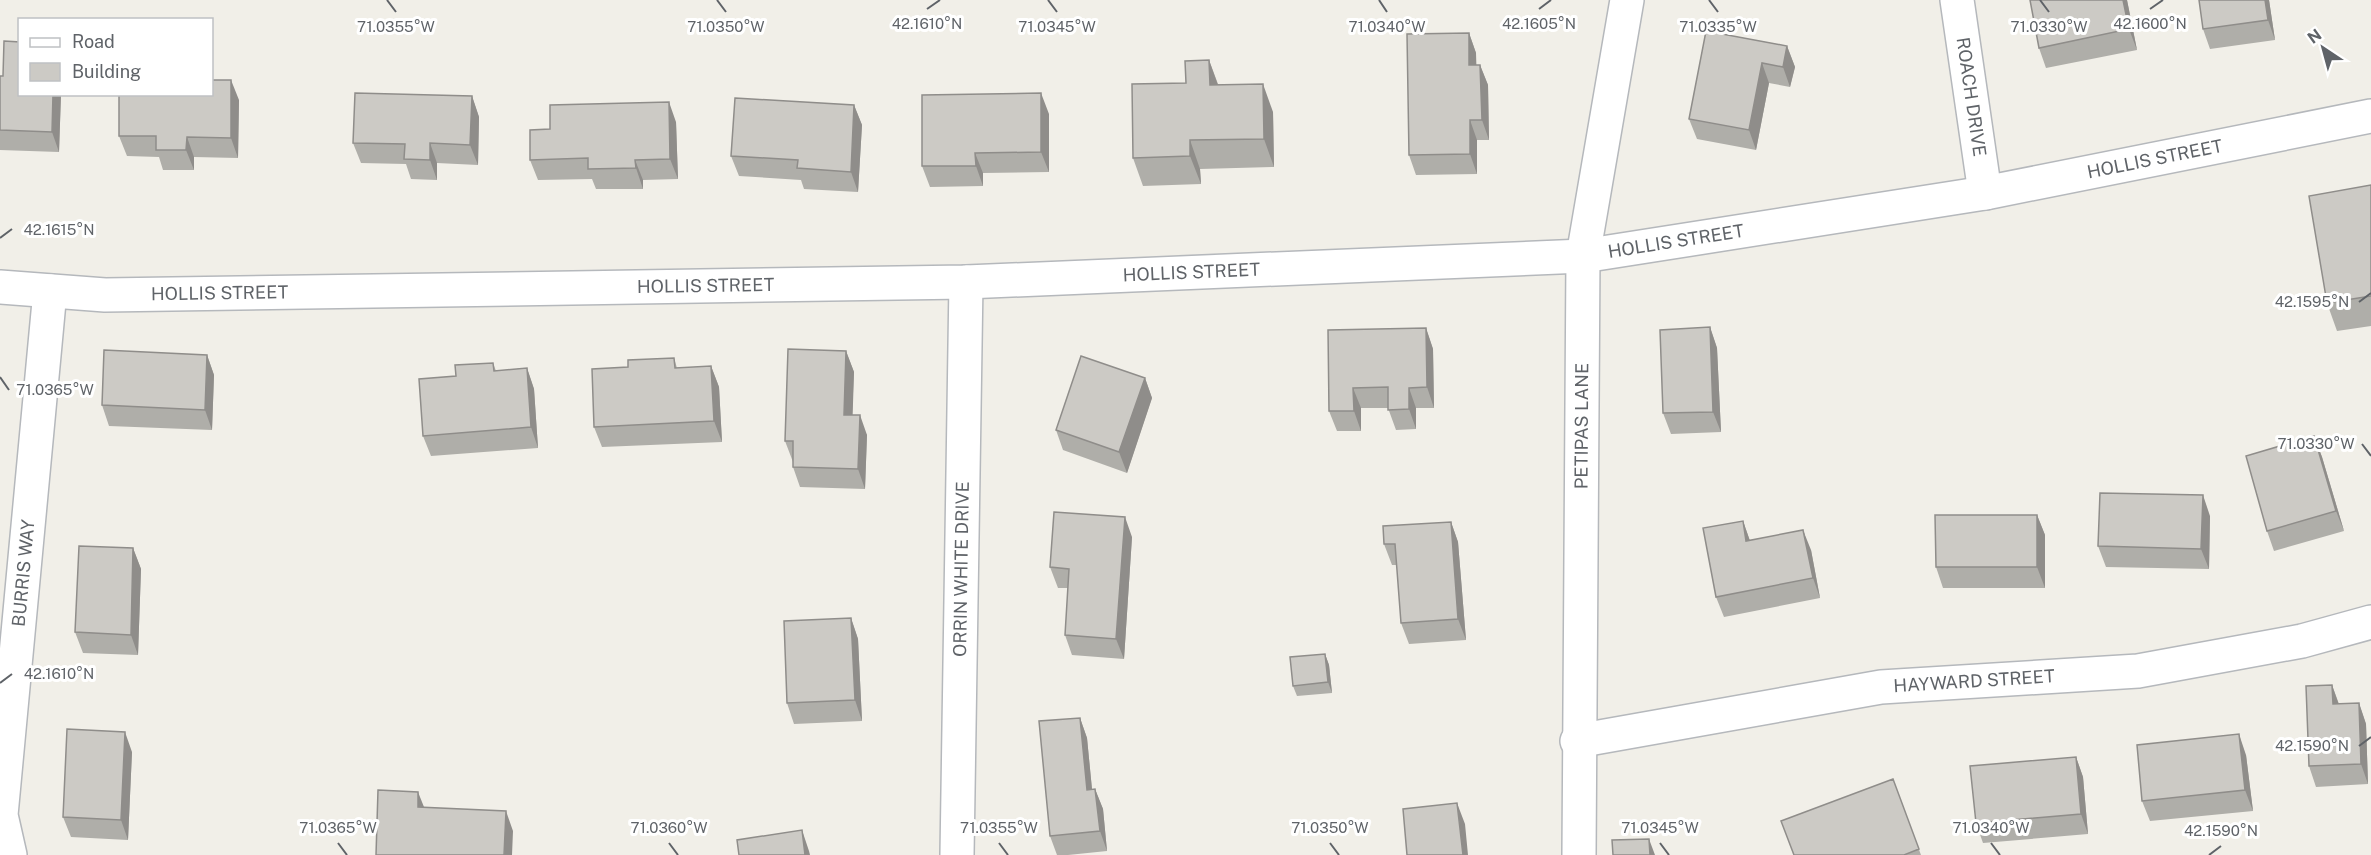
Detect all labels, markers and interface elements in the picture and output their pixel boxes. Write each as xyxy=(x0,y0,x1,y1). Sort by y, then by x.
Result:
text: 42.1610°N xyxy=(892,15,962,32)
text: 42.1605°N xyxy=(1502,15,1576,32)
text: 42.1600°N xyxy=(2113,15,2187,32)
legend xyxy=(18,18,213,96)
text: 71.0355°W xyxy=(357,18,435,35)
text: 71.0350°W xyxy=(687,18,765,35)
text: 71.0345°W xyxy=(1018,18,1096,35)
text: 71.0340°W xyxy=(1348,18,1426,35)
text: 71.0335°W xyxy=(1679,18,1757,35)
text: 71.0330°W xyxy=(2011,18,2088,35)
north arrow xyxy=(2293,18,2353,78)
text: N xyxy=(2304,25,2325,48)
text: Road xyxy=(72,31,115,52)
street label: ROACH DRIVE xyxy=(1953,36,1991,158)
text: Building xyxy=(72,61,141,82)
street label: HOLLIS STREET xyxy=(2085,135,2224,182)
street label: HOLLIS STREET xyxy=(1606,220,1746,262)
text: 42.1615°N xyxy=(23,221,95,238)
street label: HOLLIS STREET xyxy=(1122,259,1261,285)
street label: HOLLIS STREET xyxy=(637,274,775,297)
street label: HOLLIS STREET xyxy=(151,281,289,304)
text: 42.1595°N xyxy=(2275,293,2349,310)
street label: PETIPAS LANE xyxy=(1570,363,1592,489)
text: 71.0365°W xyxy=(16,381,94,398)
text: 71.0330°W xyxy=(2278,435,2355,452)
street label: ORRIN WHITE DRIVE xyxy=(949,481,973,657)
street label: BURRIS WAY xyxy=(8,518,39,628)
text: 42.1610°N xyxy=(24,665,94,682)
street label: HAYWARD STREET xyxy=(1893,665,2056,696)
text: 42.1590°N xyxy=(2275,737,2349,754)
text: 71.0365°W xyxy=(299,819,377,836)
text: 71.0360°W xyxy=(631,819,707,836)
text: 71.0355°W xyxy=(960,819,1038,836)
text: 71.0350°W xyxy=(1291,819,1369,836)
text: 71.0345°W xyxy=(1621,819,1699,836)
text: 71.0340°W xyxy=(1952,819,2030,836)
text: 42.1590°N xyxy=(2184,822,2258,839)

